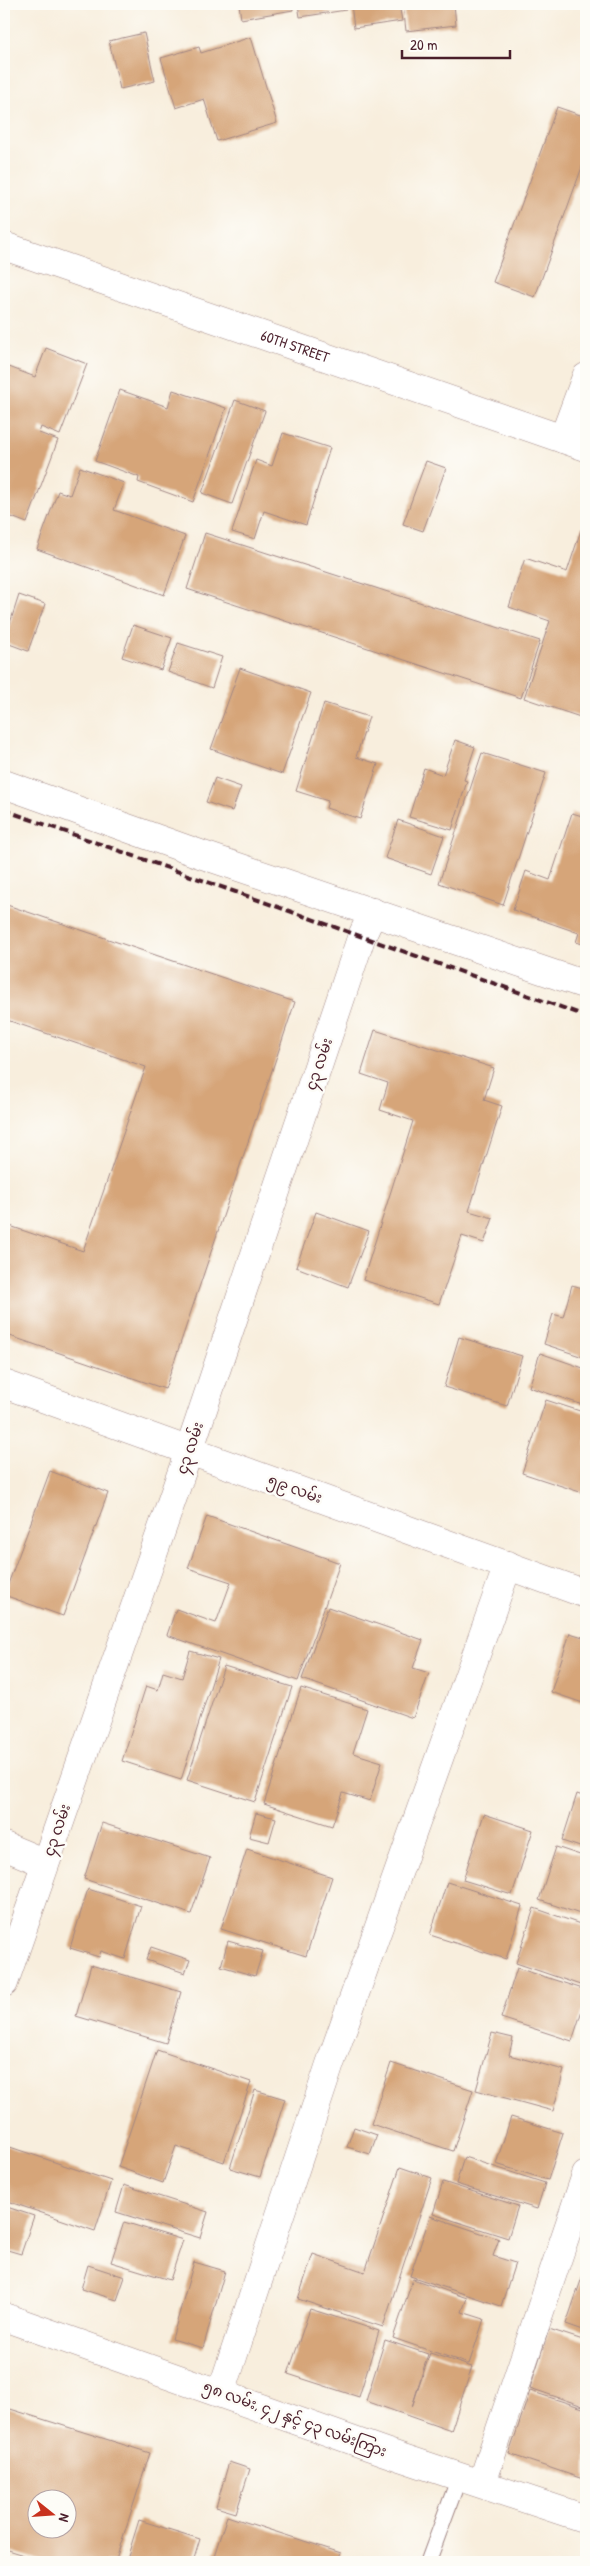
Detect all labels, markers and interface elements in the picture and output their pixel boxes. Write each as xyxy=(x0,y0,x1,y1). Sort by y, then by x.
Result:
scale bar xyxy=(402,28,510,60)
text: 20 m xyxy=(410,34,437,55)
street label: 60TH STREET xyxy=(258,325,333,368)
street label: ၄၃ လမ်း xyxy=(300,1035,339,1094)
street label: ၄၃ လမ်း xyxy=(171,1419,210,1478)
street label: ၅၉ လမ်း xyxy=(264,1469,325,1510)
street label: ၄၃ လမ်း xyxy=(38,1801,77,1860)
street label: ၅၈ လမ်း, ၄၂ နှင့် ၄၃ လမ်းကြား xyxy=(200,2375,390,2463)
north arrow xyxy=(28,2488,78,2538)
text: N xyxy=(55,2512,75,2525)

